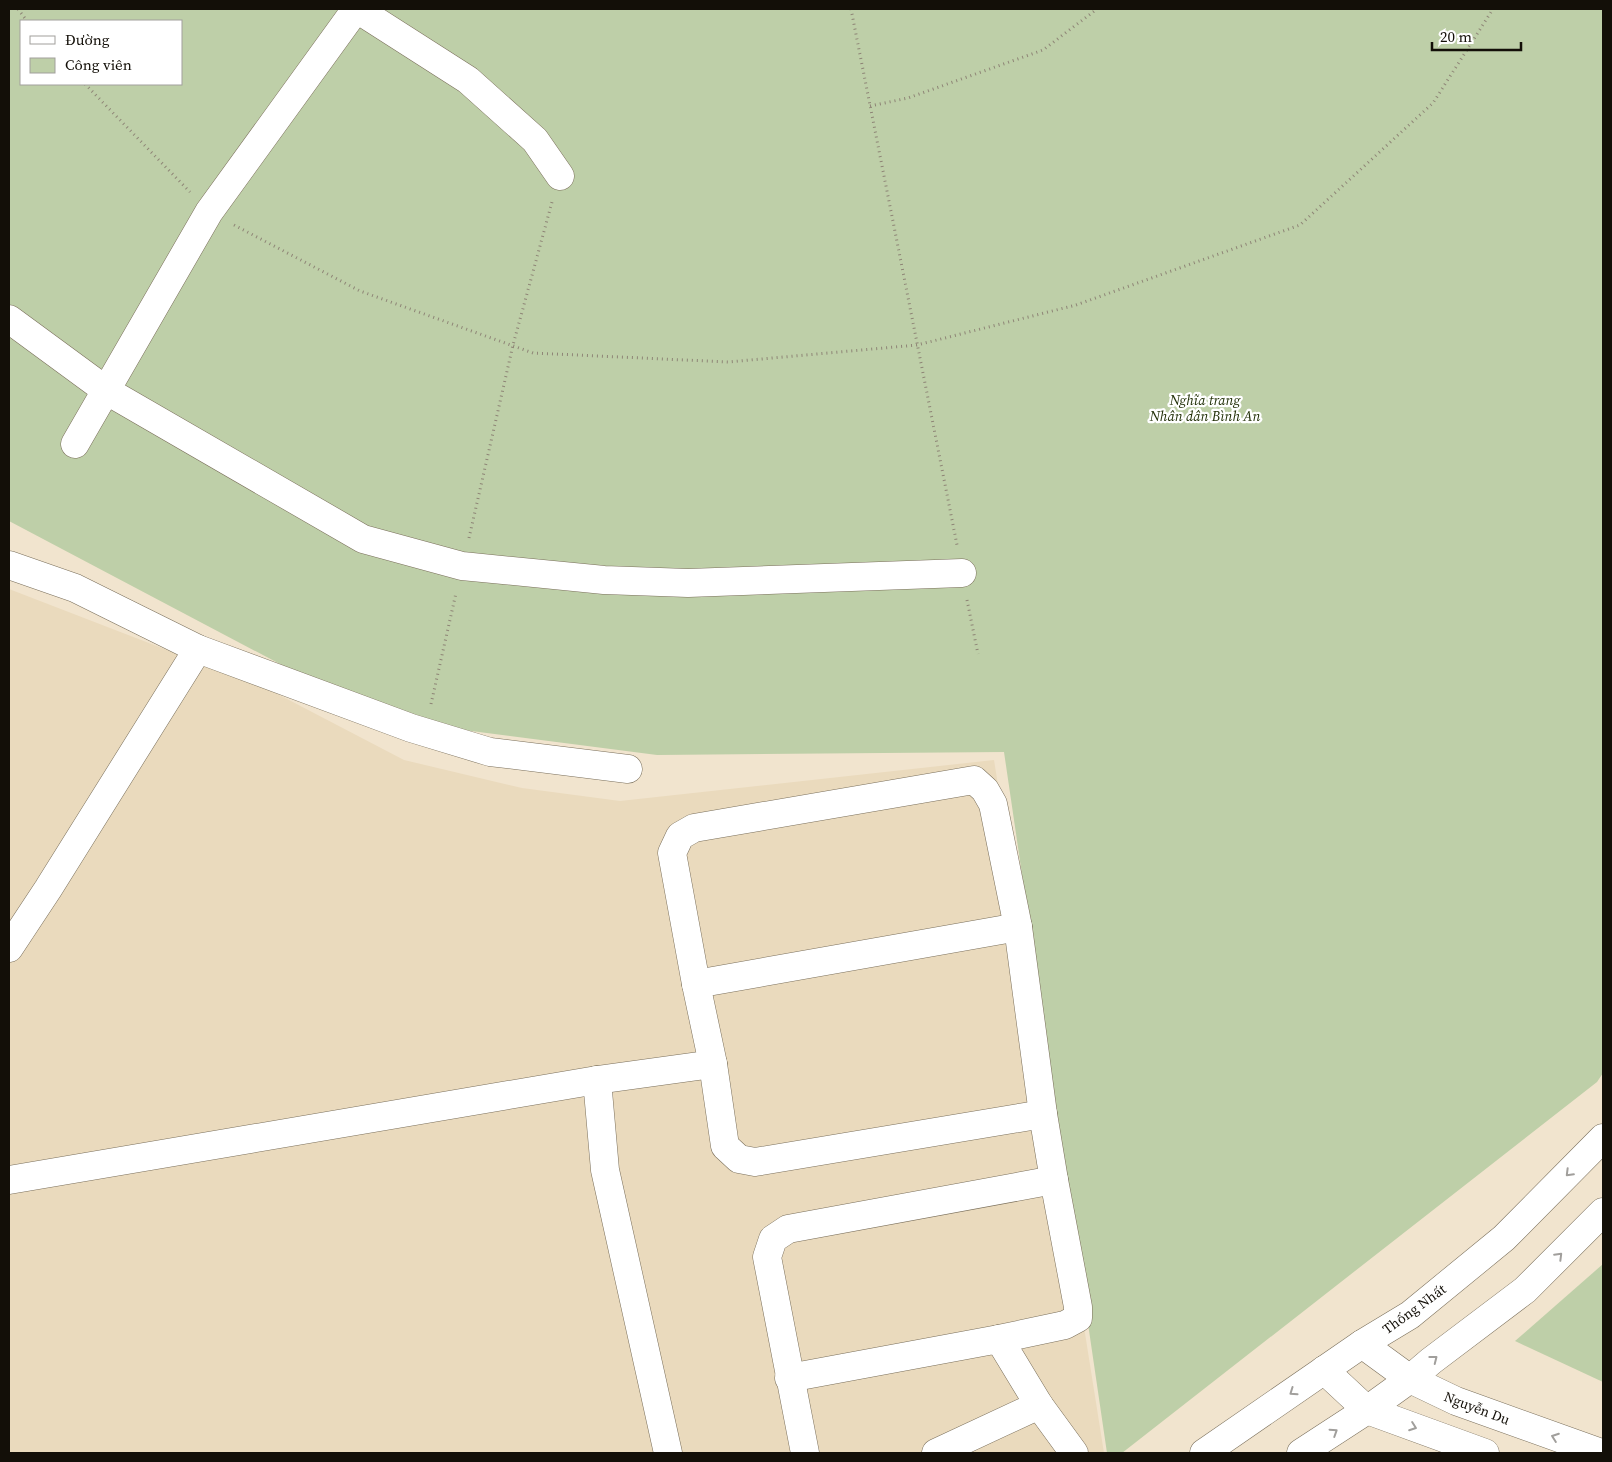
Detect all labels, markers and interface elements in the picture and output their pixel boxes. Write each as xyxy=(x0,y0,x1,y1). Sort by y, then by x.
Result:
legend xyxy=(20,20,182,85)
scale bar xyxy=(1432,20,1521,52)
text: 20 m xyxy=(1440,26,1472,47)
text: Đường xyxy=(65,29,110,50)
text: Công viên xyxy=(65,54,132,75)
park label: Nghĩa trang Nhân dân Bình An xyxy=(1149,390,1260,426)
one-way arrow xyxy=(1566,1167,1575,1176)
one-way arrow xyxy=(1553,1253,1562,1262)
street label: Thống Nhất xyxy=(1378,1279,1450,1339)
one-way arrow xyxy=(1428,1356,1437,1365)
one-way arrow xyxy=(1289,1386,1299,1395)
street label: Nguyễn Du xyxy=(1441,1386,1513,1430)
one-way arrow xyxy=(1408,1421,1417,1431)
one-way arrow xyxy=(1329,1428,1338,1438)
one-way arrow xyxy=(1551,1433,1560,1443)

